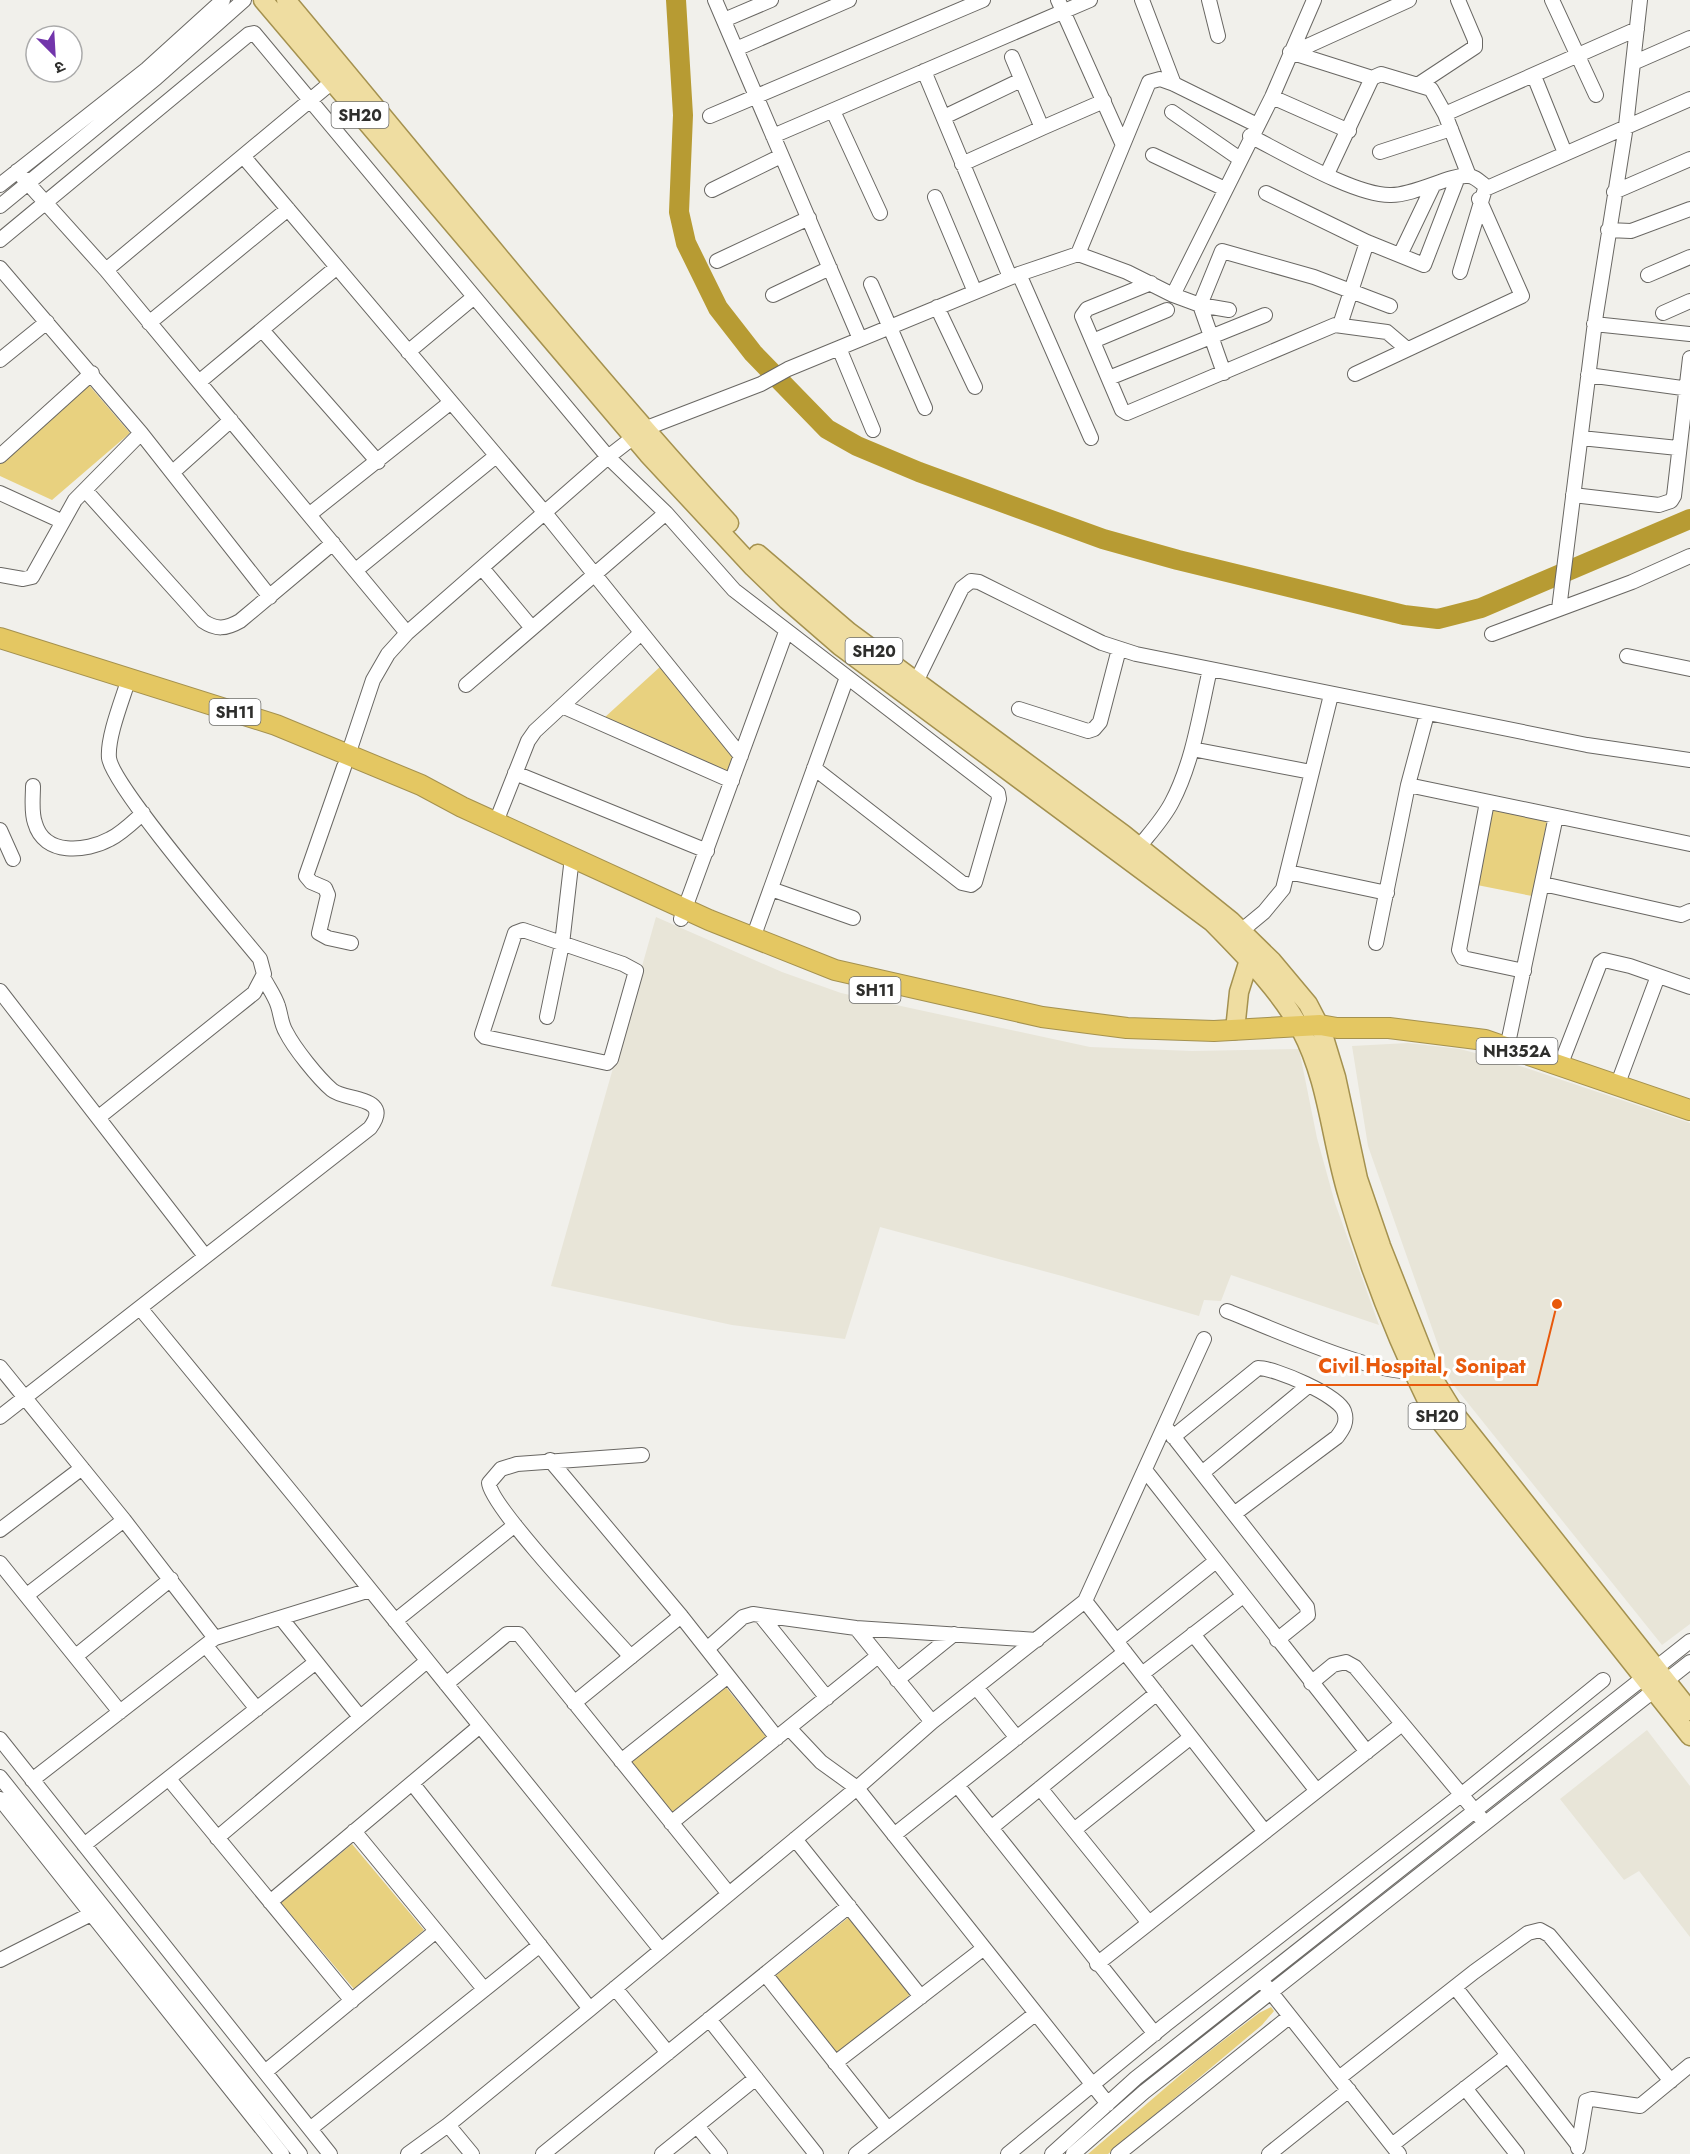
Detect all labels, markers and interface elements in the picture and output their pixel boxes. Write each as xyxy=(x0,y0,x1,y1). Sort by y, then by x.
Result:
north arrow xyxy=(24,24,84,84)
text: उ xyxy=(50,55,69,80)
road number: SH20 xyxy=(332,102,388,128)
road number: SH20 xyxy=(846,638,902,664)
road number: SH11 xyxy=(210,699,260,725)
road number: SH11 xyxy=(850,977,900,1003)
road number: NH352A xyxy=(1476,1038,1558,1064)
callout: Civil Hospital, Sonipat xyxy=(1306,1347,1537,1385)
text: Civil Hospital, Sonipat xyxy=(1318,1352,1526,1381)
road number: SH20 xyxy=(1408,1403,1466,1429)

